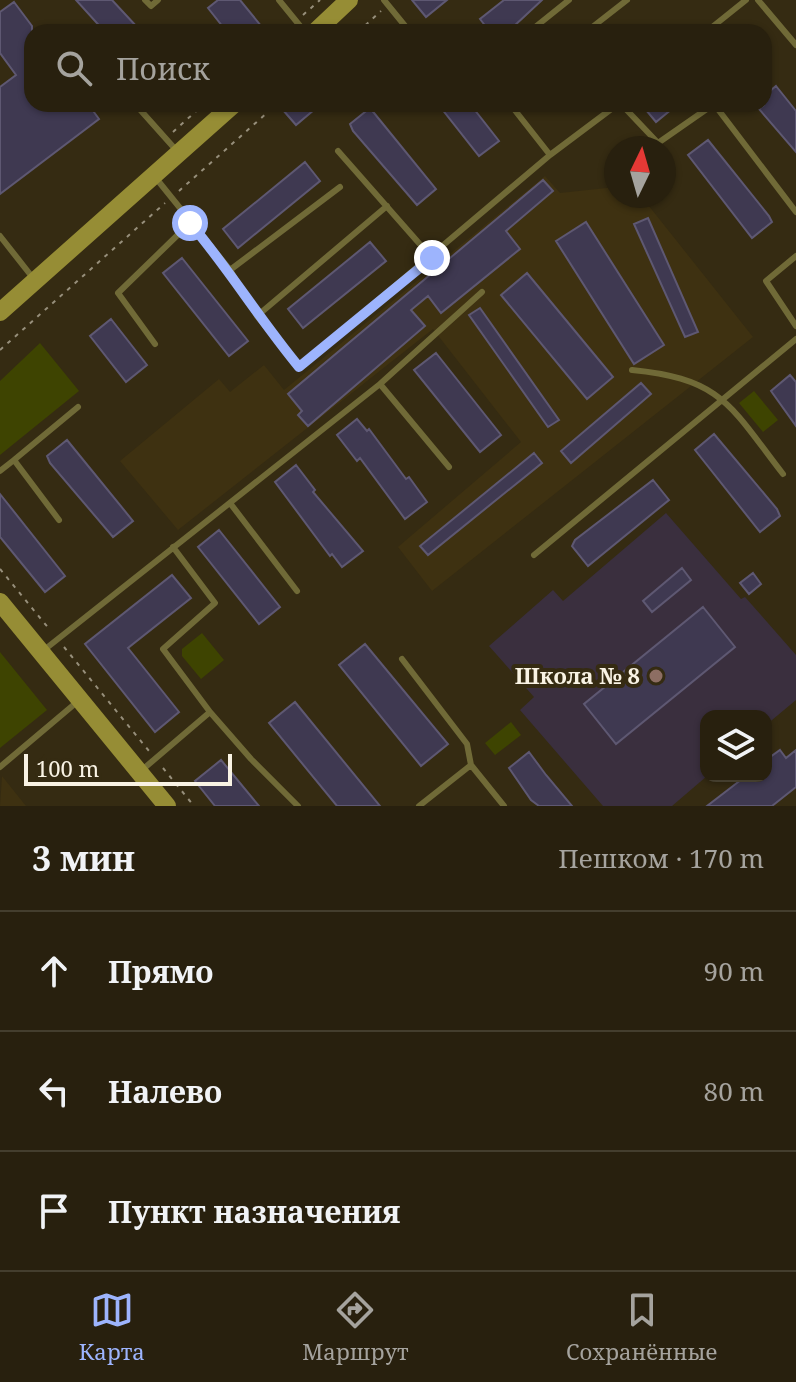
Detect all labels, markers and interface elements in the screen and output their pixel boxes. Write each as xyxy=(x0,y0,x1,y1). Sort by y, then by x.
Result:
search box xyxy=(24,24,772,112)
icon: search xyxy=(52,46,96,90)
text: Поиск xyxy=(116,48,210,89)
north arrow xyxy=(604,136,676,208)
route start xyxy=(172,205,208,241)
route end xyxy=(414,240,450,276)
place label: Школа № 8 xyxy=(515,660,640,690)
marker: Школа № 8 xyxy=(647,667,665,685)
map controls xyxy=(700,710,772,782)
button: layers xyxy=(700,710,772,782)
scale bar xyxy=(24,750,232,786)
text: 100 m xyxy=(36,753,99,783)
text: 3 мин xyxy=(32,835,135,881)
text: Пешком · 170 m xyxy=(558,840,764,876)
icon: ahead xyxy=(32,949,76,993)
text: Прямо xyxy=(108,951,214,992)
text: 90 m xyxy=(704,953,764,989)
icon: left xyxy=(32,1069,76,1113)
text: Налево xyxy=(108,1071,222,1112)
text: 80 m xyxy=(704,1073,764,1109)
icon: arrive xyxy=(32,1189,76,1233)
text: Пункт назначения xyxy=(108,1191,400,1232)
tab: Карта xyxy=(79,1288,145,1366)
tab: Маршрут xyxy=(302,1288,409,1366)
tab: Сохранённые xyxy=(566,1288,717,1366)

